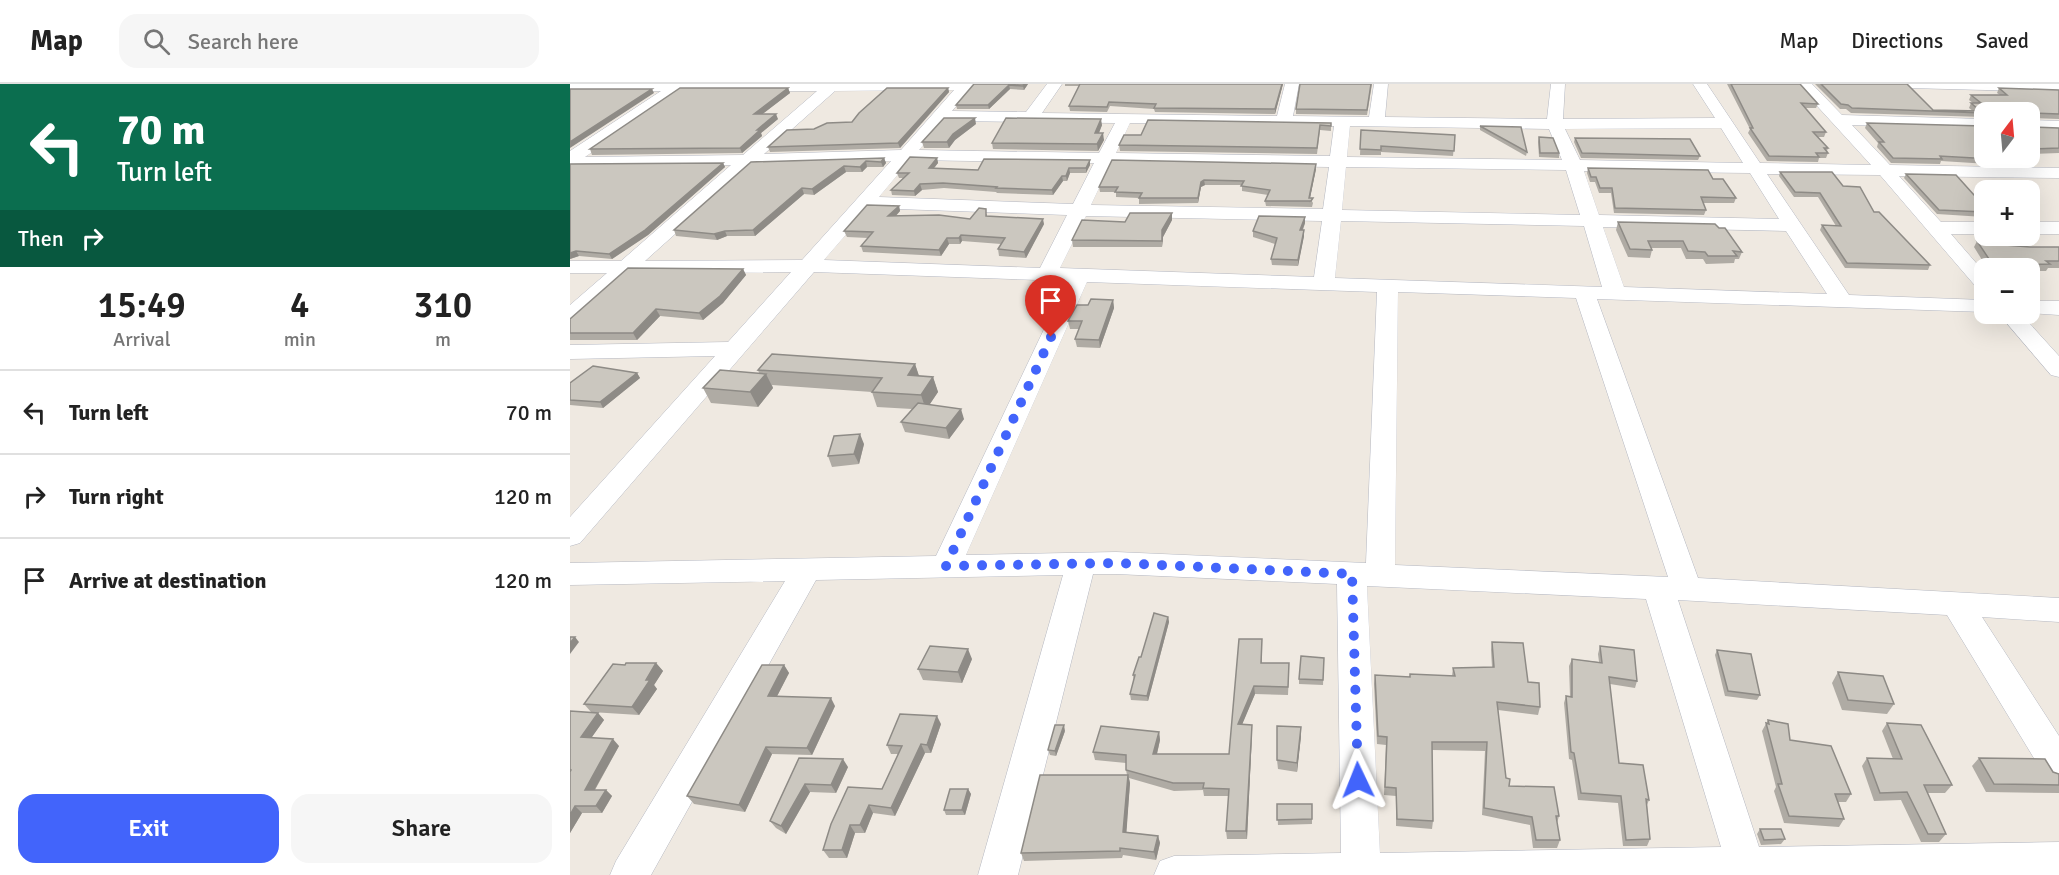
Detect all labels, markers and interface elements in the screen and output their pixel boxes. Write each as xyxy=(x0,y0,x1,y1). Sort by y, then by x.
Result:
search box xyxy=(119,14,539,68)
text: Map xyxy=(30,24,83,58)
icon: search xyxy=(140,25,173,58)
text: Search here xyxy=(188,28,299,55)
text: Map xyxy=(1780,28,1818,54)
text: Directions xyxy=(1851,28,1943,54)
text: Saved xyxy=(1976,28,2029,54)
north arrow xyxy=(1974,102,2040,168)
map controls xyxy=(1974,102,2040,324)
text: 70 m xyxy=(117,105,206,156)
icon: left xyxy=(18,108,96,186)
text: Turn left xyxy=(117,156,212,189)
button: + xyxy=(1974,180,2040,246)
icon: right xyxy=(76,222,109,255)
text: Then xyxy=(18,225,64,252)
button: − xyxy=(1974,258,2040,324)
pin xyxy=(1025,275,1076,337)
text: 15:49 xyxy=(98,283,186,328)
text: 4 xyxy=(290,283,310,328)
text: 310 xyxy=(414,283,472,328)
icon: arrive xyxy=(1034,284,1067,317)
text: Arrival xyxy=(113,327,171,352)
text: min xyxy=(284,327,316,352)
text: m xyxy=(435,327,451,352)
icon: left xyxy=(18,396,51,429)
text: Turn left xyxy=(69,399,149,426)
text: 70 m xyxy=(506,399,552,426)
icon: right xyxy=(18,480,51,513)
text: Turn right xyxy=(69,483,164,510)
text: 120 m xyxy=(494,483,552,510)
icon: arrive xyxy=(18,564,51,597)
text: Arrive at destination xyxy=(69,567,266,594)
text: 120 m xyxy=(494,567,552,594)
position arrow xyxy=(1326,748,1390,812)
button: Exit xyxy=(18,794,279,863)
button: Share xyxy=(291,794,552,863)

